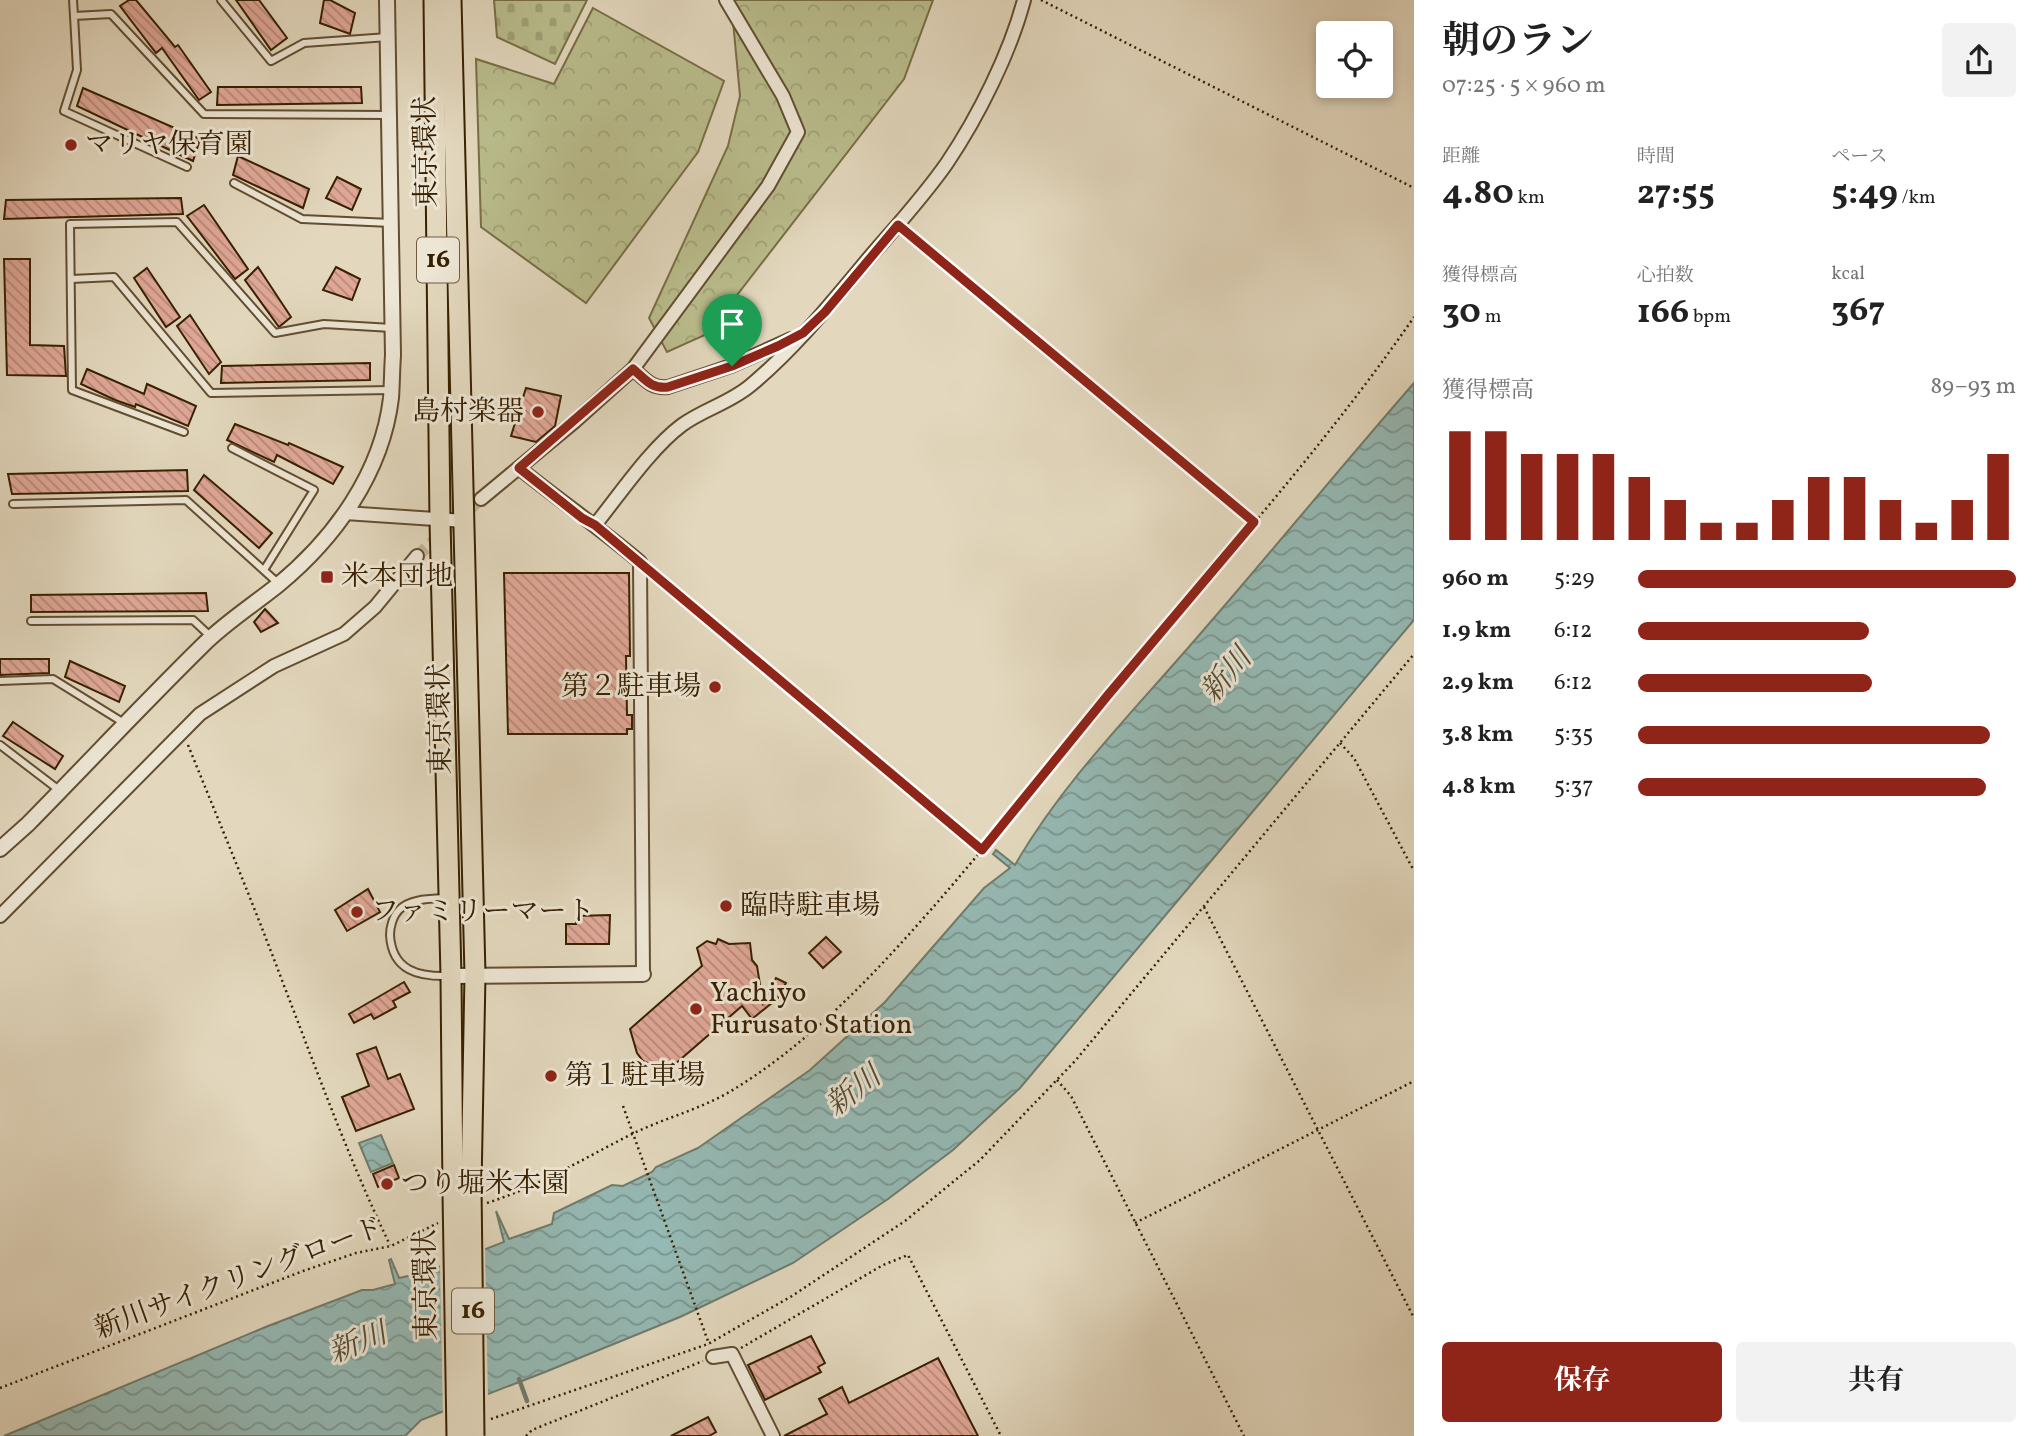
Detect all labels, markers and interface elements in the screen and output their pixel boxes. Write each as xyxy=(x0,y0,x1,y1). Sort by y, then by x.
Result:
text: 朝のラン xyxy=(1442,17,1594,70)
map controls xyxy=(1316,21,1393,98)
button: locate xyxy=(1316,21,1393,98)
button: share xyxy=(1942,23,2016,97)
text: 07:25 · 5 × 960 m xyxy=(1442,70,1606,102)
street label: 東京環状 xyxy=(407,96,447,208)
place label: マリヤ保育園 xyxy=(85,126,252,165)
marker: マリヤ保育園 xyxy=(63,137,79,153)
text: 距離 xyxy=(1442,144,1480,170)
text: 時間 xyxy=(1637,144,1675,170)
text: ペース xyxy=(1831,144,1887,170)
text: 4.80 xyxy=(1442,170,1514,218)
text: 27:55 xyxy=(1637,170,1715,218)
text: 5:49 xyxy=(1831,170,1898,218)
text: km xyxy=(1514,185,1545,211)
text: /km xyxy=(1898,185,1936,211)
road number: 16 xyxy=(417,238,459,282)
text: kcal xyxy=(1831,261,1865,287)
text: 獲得標高 xyxy=(1442,263,1518,289)
text: 心拍数 xyxy=(1637,263,1694,289)
text: 367 xyxy=(1831,287,1885,335)
text: 30 xyxy=(1442,289,1481,337)
text: 166 xyxy=(1637,289,1689,337)
pin xyxy=(702,294,762,366)
text: m xyxy=(1481,304,1502,330)
text: bpm xyxy=(1689,304,1731,330)
icon: arrive xyxy=(713,305,751,343)
text: 89–93 m xyxy=(1930,371,2016,403)
text: 獲得標高 xyxy=(1442,375,1534,407)
place label: 島村楽器 xyxy=(412,393,524,432)
marker: 島村楽器 xyxy=(530,404,546,420)
place label: 米本団地 xyxy=(341,558,453,597)
text: 960 m xyxy=(1442,563,1509,595)
text: 5:29 xyxy=(1554,563,1595,595)
marker: 米本団地 xyxy=(319,569,335,585)
text: 1.9 km xyxy=(1442,615,1511,647)
text: 6:12 xyxy=(1554,615,1592,647)
water label: 新川 xyxy=(1192,637,1264,712)
street label: 東京環状 xyxy=(421,663,461,775)
text: 2.9 km xyxy=(1442,667,1514,699)
text: 6:12 xyxy=(1554,667,1592,699)
place label: 第２駐車場 xyxy=(561,668,701,707)
marker: 第２駐車場 xyxy=(707,679,723,695)
text: 3.8 km xyxy=(1442,719,1514,751)
text: 5:35 xyxy=(1554,719,1593,751)
text: 4.8 km xyxy=(1442,771,1516,803)
text: 5:37 xyxy=(1554,771,1593,803)
place label: 臨時駐車場 xyxy=(740,887,880,926)
place label: ファミリーマート xyxy=(371,893,594,932)
marker: 臨時駐車場 xyxy=(718,898,734,914)
marker: ファミリーマート xyxy=(349,904,365,920)
place label: Yachiyo Furusato Station xyxy=(710,974,912,1045)
marker: Yachiyo Furusato Station xyxy=(688,1001,704,1017)
water label: 新川 xyxy=(817,1055,893,1127)
place label: 第１駐車場 xyxy=(565,1057,705,1096)
marker: 第１駐車場 xyxy=(543,1068,559,1084)
place label: つり堀米本園 xyxy=(401,1165,569,1204)
marker: つり堀米本園 xyxy=(379,1176,395,1192)
street label: 新川サイクリングロード xyxy=(89,1211,389,1347)
street label: 東京環状 xyxy=(407,1229,447,1341)
road number: 16 xyxy=(452,1288,494,1334)
water label: 新川 xyxy=(323,1316,393,1372)
button: 保存 xyxy=(1442,1342,1722,1422)
button: 共有 xyxy=(1736,1342,2016,1422)

